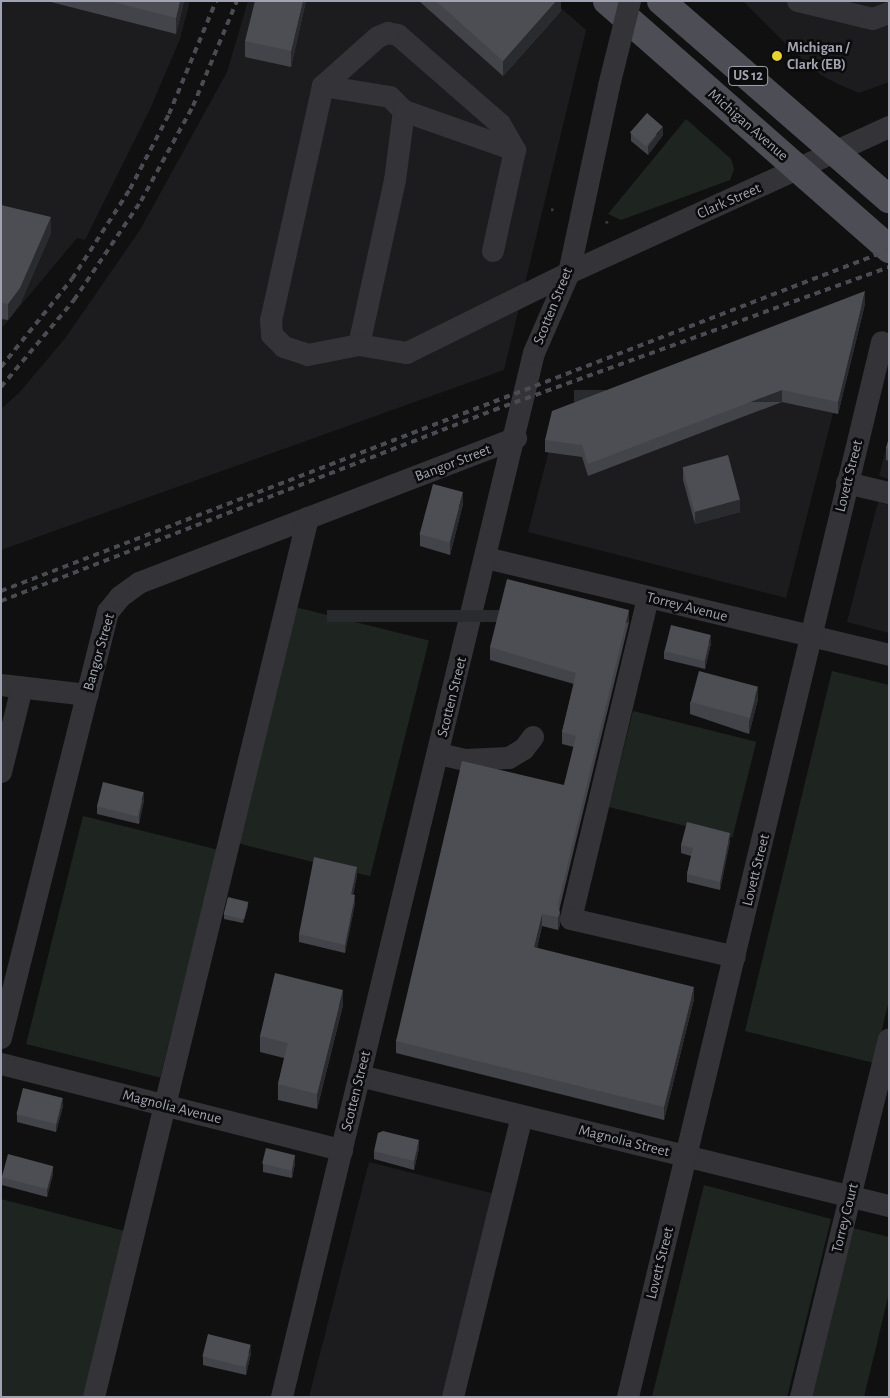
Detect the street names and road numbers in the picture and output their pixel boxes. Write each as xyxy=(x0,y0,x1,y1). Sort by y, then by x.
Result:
road number: US 12 xyxy=(728,64,768,88)
street label: Michigan Avenue xyxy=(704,85,792,165)
street label: Clark Street xyxy=(694,179,764,223)
street label: Scotten Street xyxy=(529,265,577,347)
street label: Lovett Street xyxy=(831,438,867,514)
street label: Bangor Street xyxy=(413,440,493,486)
street label: Torrey Avenue xyxy=(645,588,729,626)
street label: Bangor Street xyxy=(79,611,119,693)
street label: Scotten Street xyxy=(433,655,471,739)
street label: Lovett Street xyxy=(738,832,774,908)
street label: Scotten Street xyxy=(337,1049,375,1133)
street label: Magnolia Avenue xyxy=(121,1086,223,1128)
street label: Magnolia Street xyxy=(577,1121,671,1161)
street label: Torrey Court xyxy=(828,1181,862,1255)
street label: Lovett Street xyxy=(642,1225,678,1301)

